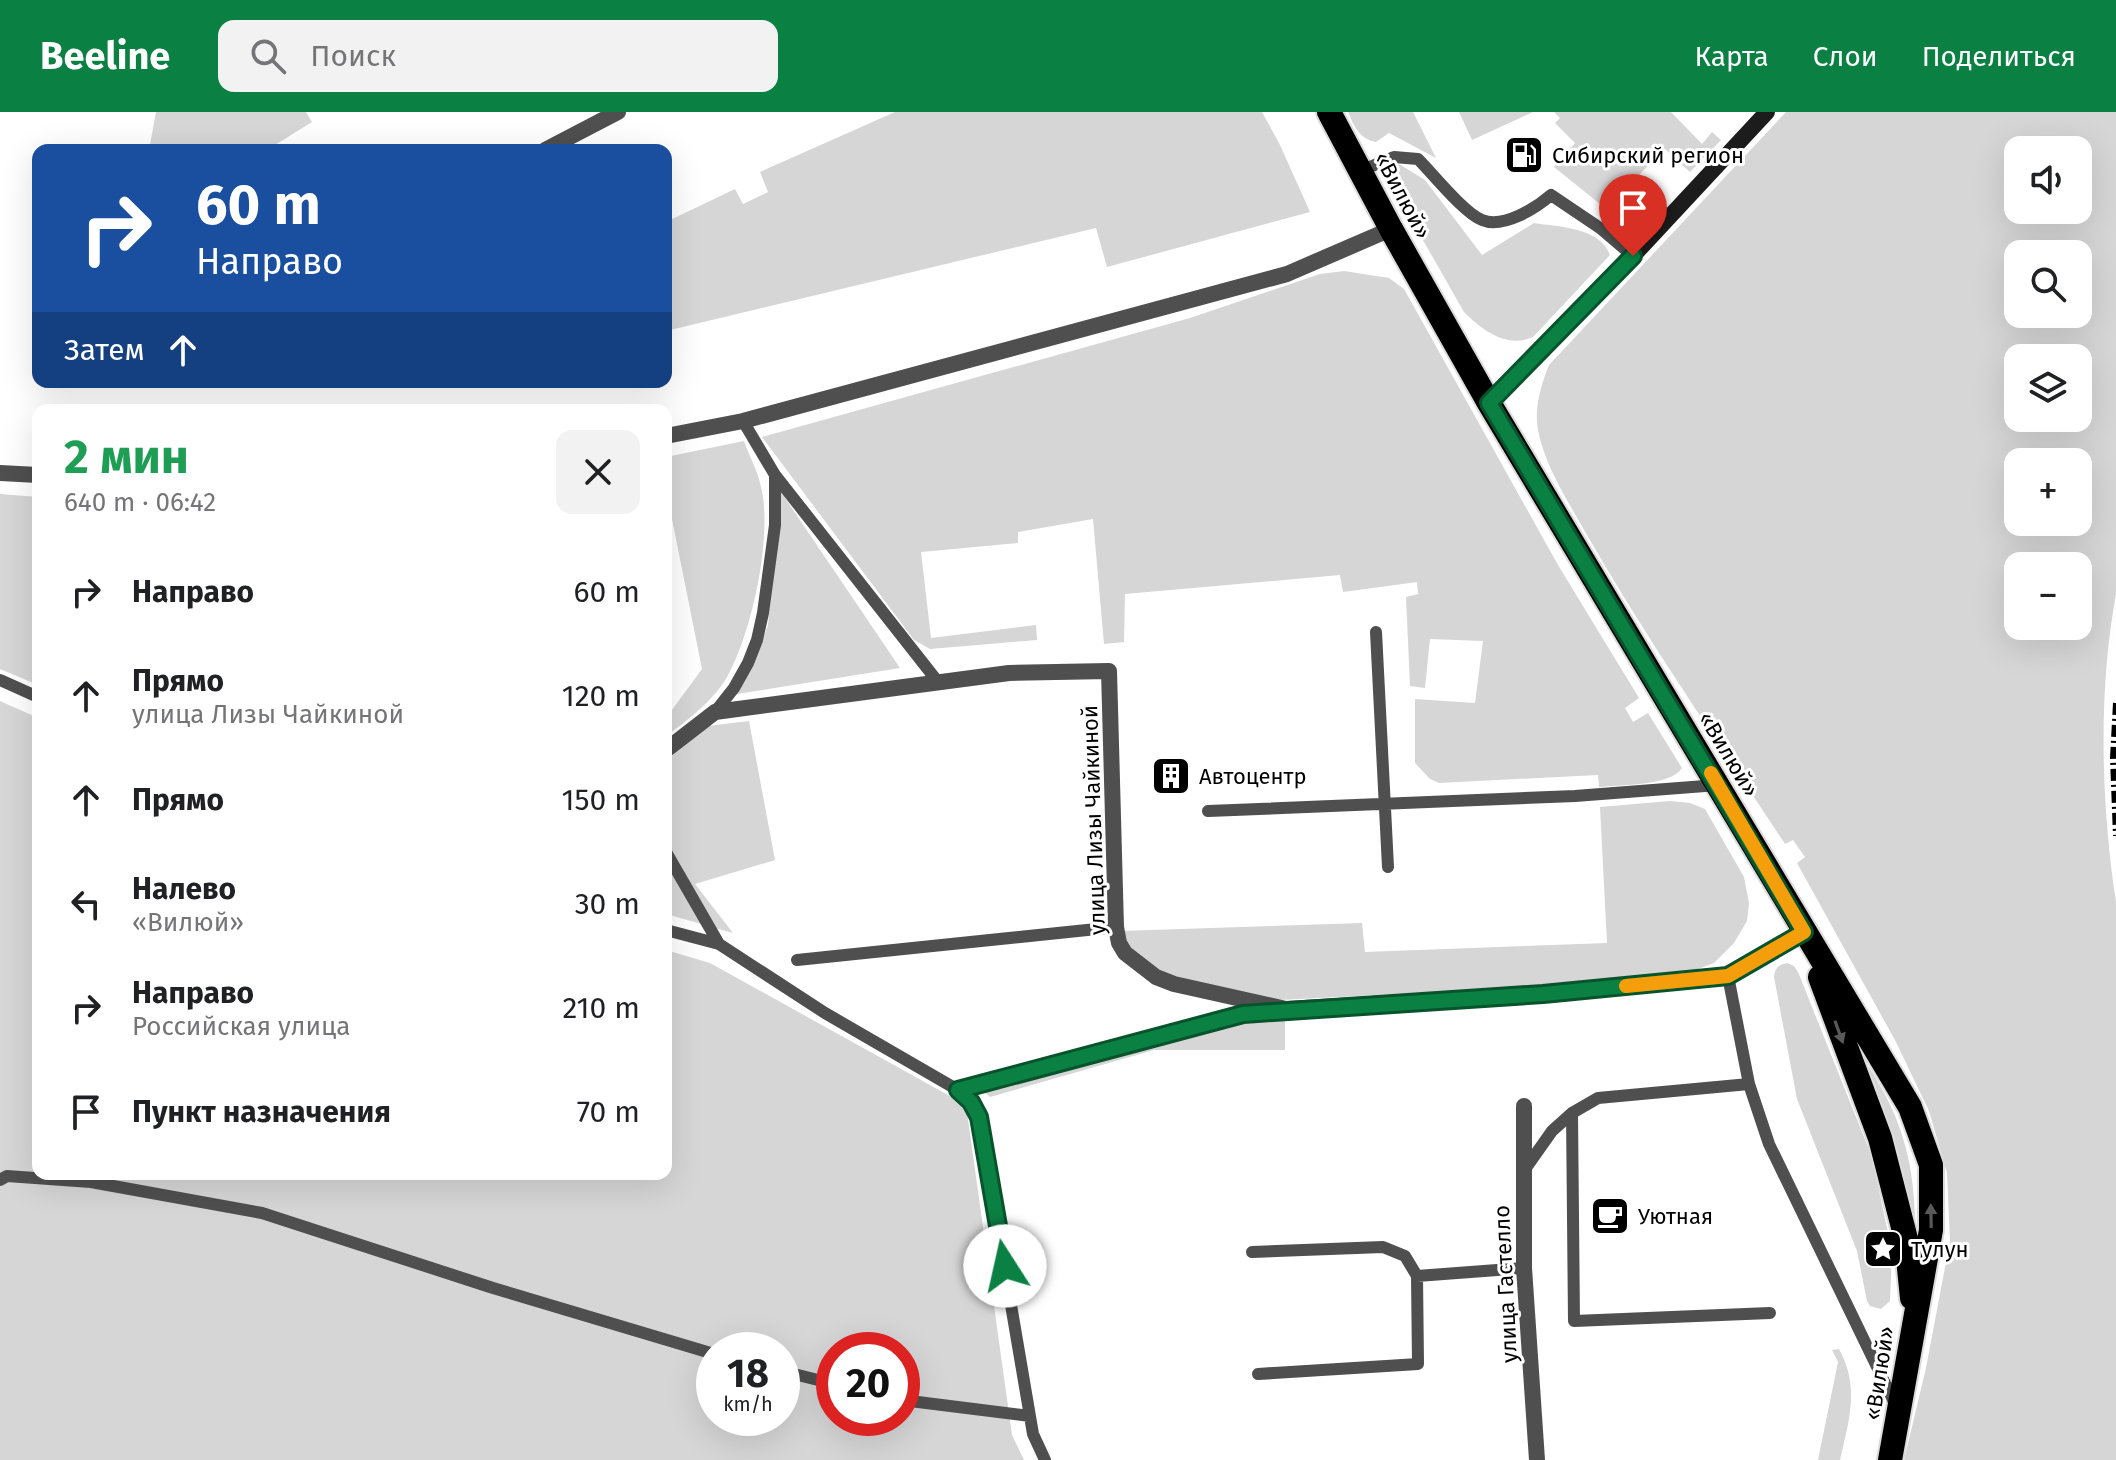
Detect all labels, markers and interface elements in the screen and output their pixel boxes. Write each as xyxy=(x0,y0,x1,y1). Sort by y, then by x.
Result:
search box xyxy=(218,20,778,92)
text: Beeline xyxy=(40,33,170,79)
icon: search xyxy=(246,34,290,78)
text: Поиск xyxy=(310,38,396,74)
text: Карта xyxy=(1694,40,1769,73)
text: Слои xyxy=(1813,40,1878,73)
text: Поделиться xyxy=(1922,40,2076,73)
fuel station icon: Сибирский регион xyxy=(1503,134,1545,176)
map controls xyxy=(2004,136,2092,640)
button: sound xyxy=(2004,136,2092,224)
place label: Сибирский регион xyxy=(1552,142,1744,169)
street label: «Вилюй» xyxy=(1368,147,1437,243)
text: 60 m xyxy=(196,172,321,239)
pin xyxy=(1599,174,1667,256)
icon: right xyxy=(64,176,168,280)
icon: arrive xyxy=(1611,186,1655,230)
text: Направо xyxy=(196,240,343,284)
button: search xyxy=(2004,240,2092,328)
icon: ahead xyxy=(161,328,205,372)
text: Затем xyxy=(64,332,145,368)
button: layers xyxy=(2004,344,2092,432)
text: 2 мин xyxy=(64,428,189,486)
button: close xyxy=(556,430,640,514)
button: + xyxy=(2004,448,2092,536)
text: 640 m · 06:42 xyxy=(64,487,216,518)
button: − xyxy=(2004,552,2092,640)
icon: right xyxy=(64,570,108,614)
text: Направо xyxy=(132,574,254,610)
text: 60 m xyxy=(574,574,640,610)
text: Прямо xyxy=(132,663,224,699)
icon: ahead xyxy=(64,674,108,718)
text: 120 m xyxy=(562,678,640,714)
text: улица Лизы Чайкиной xyxy=(132,699,404,730)
street label: улица Лизы Чайкиной xyxy=(1076,705,1111,935)
street label: «Вилюй» xyxy=(1693,707,1765,802)
building icon: Автоцентр xyxy=(1150,755,1192,797)
place label: Автоцентр xyxy=(1199,763,1306,790)
icon: ahead xyxy=(64,778,108,822)
text: Прямо xyxy=(132,782,224,818)
text: 150 m xyxy=(562,782,640,818)
text: Налево xyxy=(132,871,236,907)
icon: left xyxy=(64,882,108,926)
text: 30 m xyxy=(575,886,640,922)
text: «Вилюй» xyxy=(132,907,244,938)
text: Направо xyxy=(132,975,254,1011)
icon: right xyxy=(64,986,108,1030)
text: 210 m xyxy=(563,990,640,1026)
text: Российская улица xyxy=(132,1011,350,1042)
one-way arrow xyxy=(1834,1020,1846,1044)
icon: arrive xyxy=(64,1090,108,1134)
text: Пункт назначения xyxy=(132,1094,391,1130)
text: 70 m xyxy=(577,1094,640,1130)
cafe icon: Уютная xyxy=(1589,1195,1631,1237)
place label: Уютная xyxy=(1638,1203,1713,1230)
one-way arrow xyxy=(1925,1203,1937,1228)
street label: улица Гастелло xyxy=(1488,1204,1523,1364)
position arrow xyxy=(963,1224,1047,1308)
place icon: Тулун xyxy=(1862,1228,1904,1270)
place label: Тулун xyxy=(1911,1236,1969,1263)
street label: «Вилюй» xyxy=(1859,1324,1900,1422)
speed limit sign: 20 xyxy=(816,1332,920,1436)
text: 18 xyxy=(727,1350,769,1398)
text: km/h xyxy=(723,1392,773,1416)

